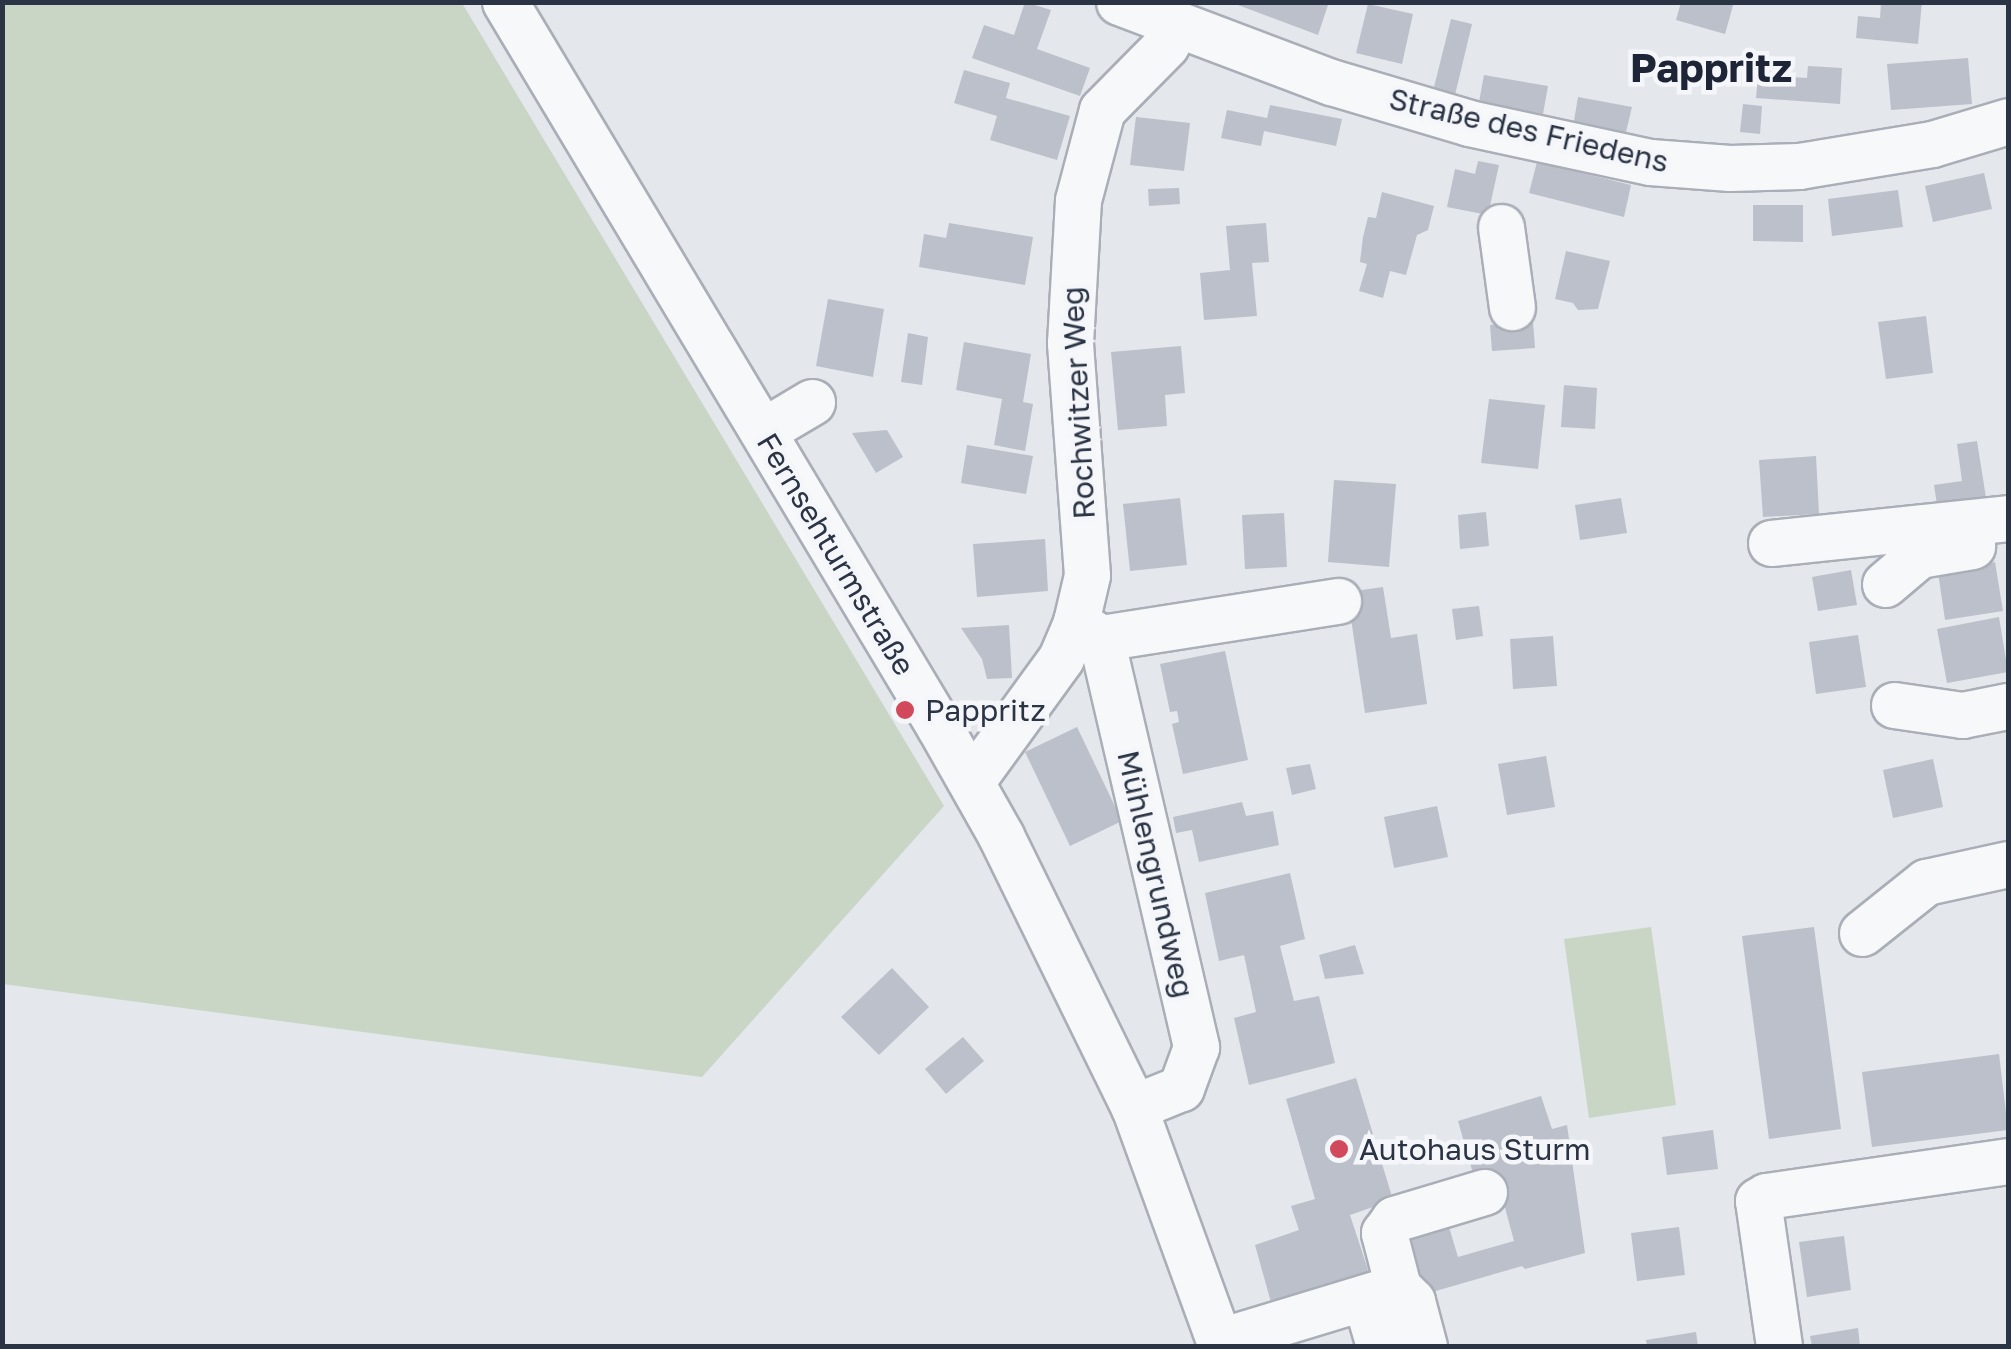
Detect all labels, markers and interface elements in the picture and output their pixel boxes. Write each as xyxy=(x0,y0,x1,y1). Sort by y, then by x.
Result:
district label: Pappritz xyxy=(1630,43,1792,91)
street label: Straße des Friedens xyxy=(1386,80,1672,180)
street label: Rochwitzer Weg xyxy=(1054,286,1102,520)
street label: Fernsehturmstraße xyxy=(749,426,923,682)
place label: Pappritz xyxy=(925,692,1046,728)
marker: Pappritz xyxy=(894,699,916,721)
street label: Mühlengrundweg xyxy=(1110,747,1202,1001)
place label: Autohaus Sturm xyxy=(1359,1131,1591,1167)
marker: Autohaus Sturm xyxy=(1328,1138,1350,1160)

